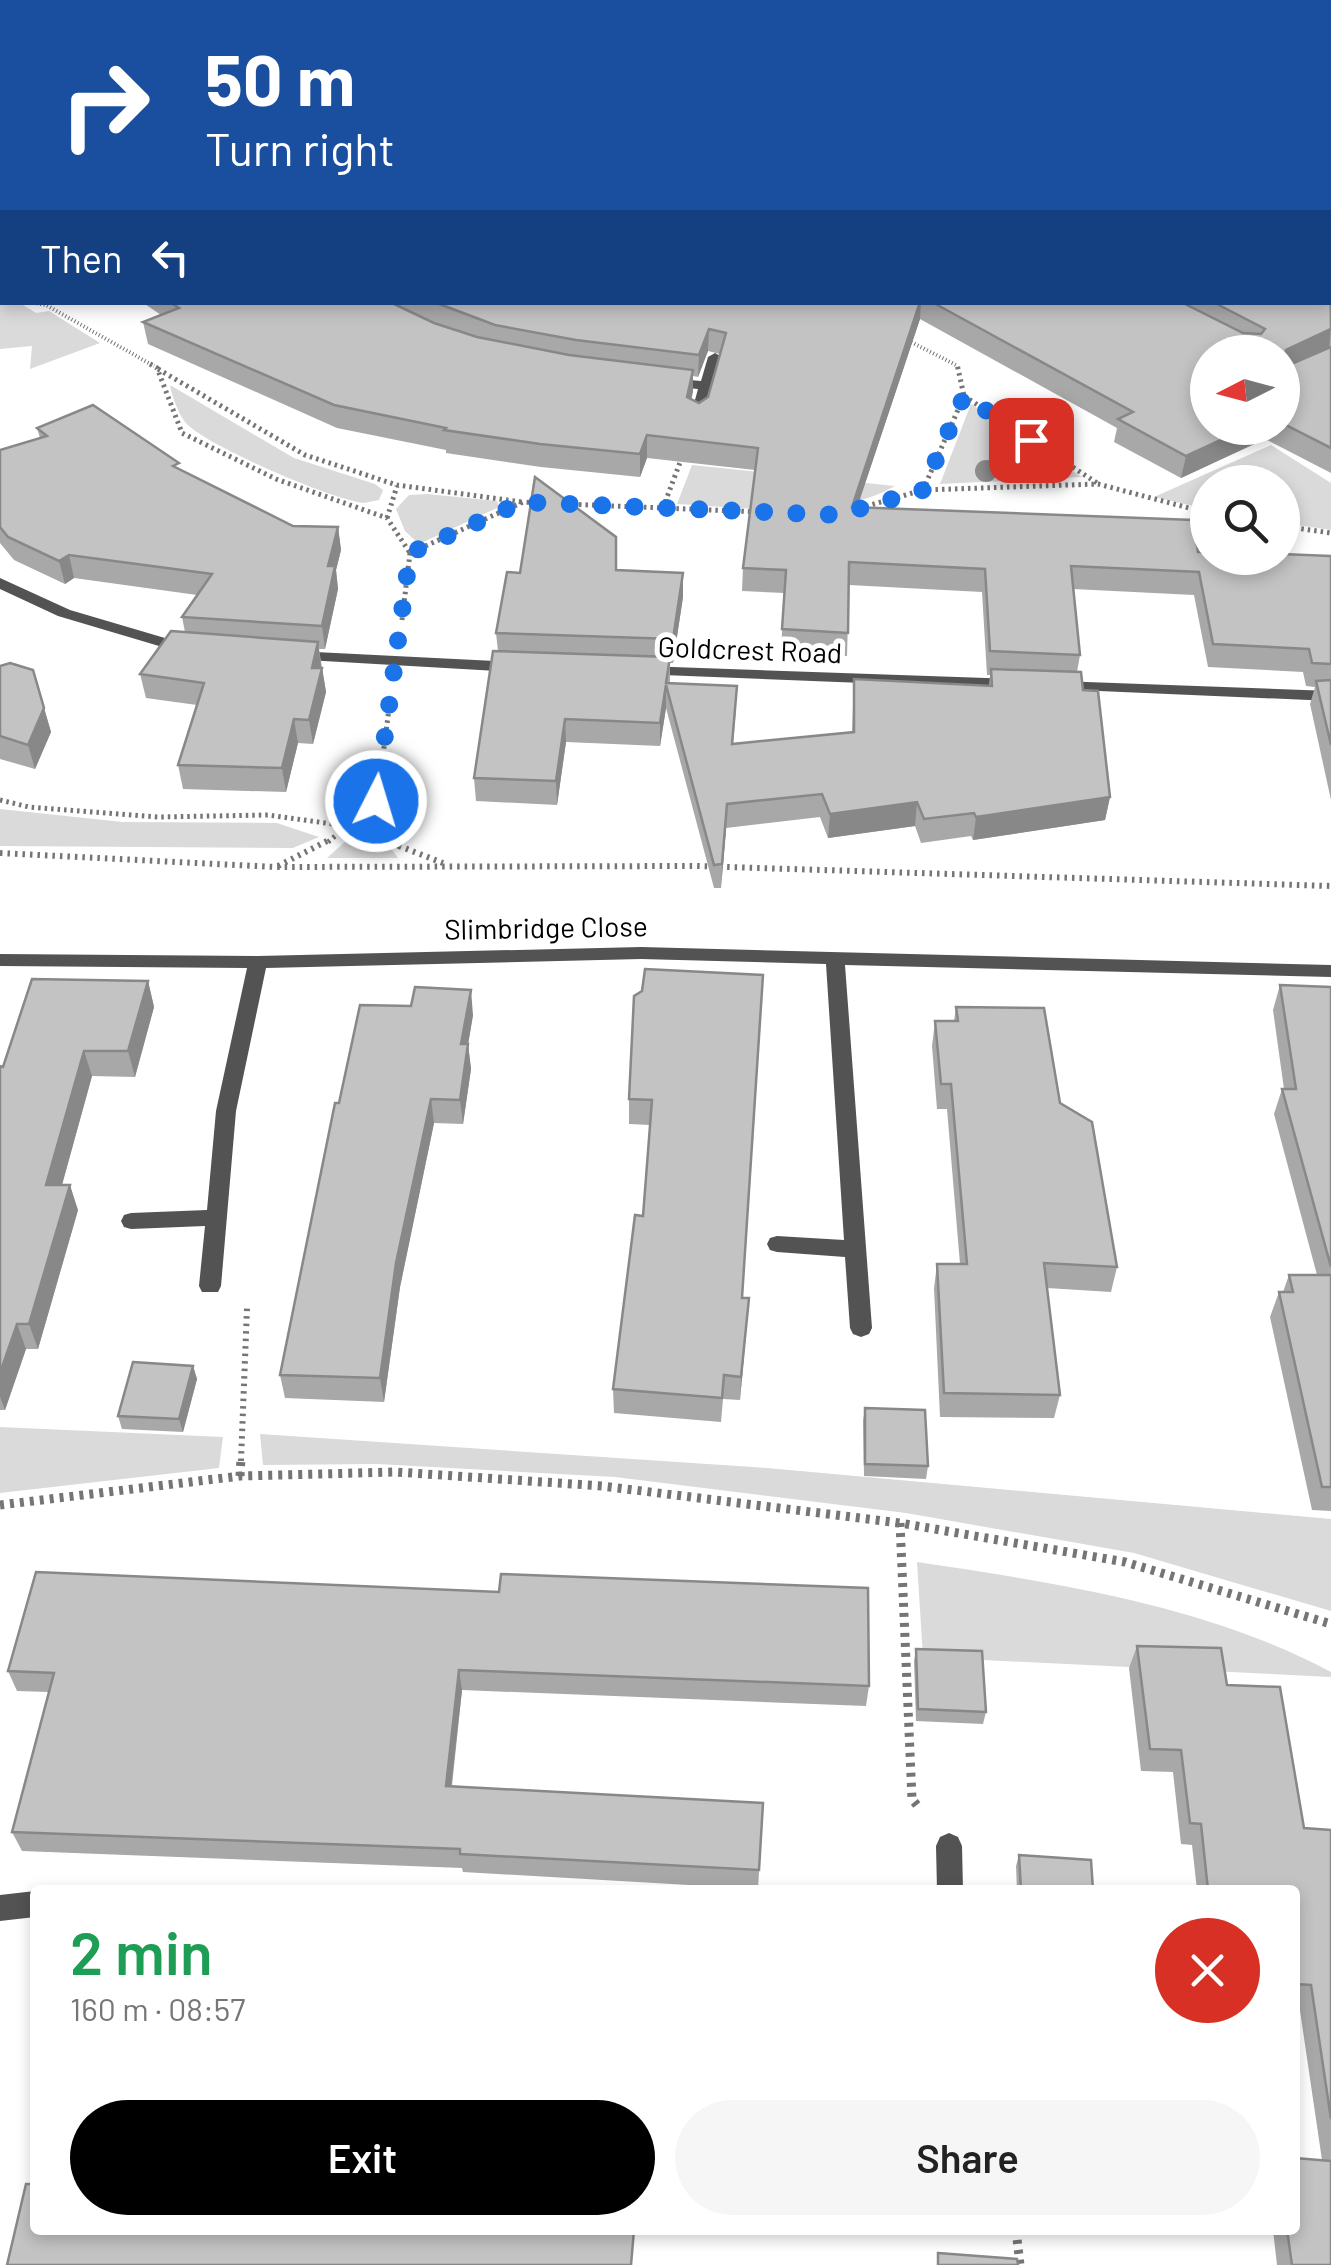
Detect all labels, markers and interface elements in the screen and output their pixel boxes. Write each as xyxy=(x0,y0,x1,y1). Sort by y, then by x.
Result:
text: 50 m xyxy=(205,36,355,120)
icon: right xyxy=(40,40,170,170)
text: Turn right xyxy=(205,121,395,175)
icon: left xyxy=(143,230,198,285)
text: Then xyxy=(40,235,123,281)
north arrow xyxy=(1190,335,1300,445)
map controls xyxy=(1190,335,1300,575)
pin xyxy=(989,398,1074,483)
icon: arrive xyxy=(1004,413,1059,468)
button: search xyxy=(1190,465,1300,575)
street label: Goldcrest Road xyxy=(657,629,843,669)
position arrow xyxy=(324,749,428,853)
street label: Slimbridge Close xyxy=(444,908,648,946)
text: 2 min xyxy=(70,1915,213,1987)
button: close xyxy=(1155,1918,1260,2023)
text: 160 m · 08:57 xyxy=(70,1989,245,2027)
button: Exit xyxy=(70,2100,655,2215)
button: Share xyxy=(675,2100,1260,2215)

